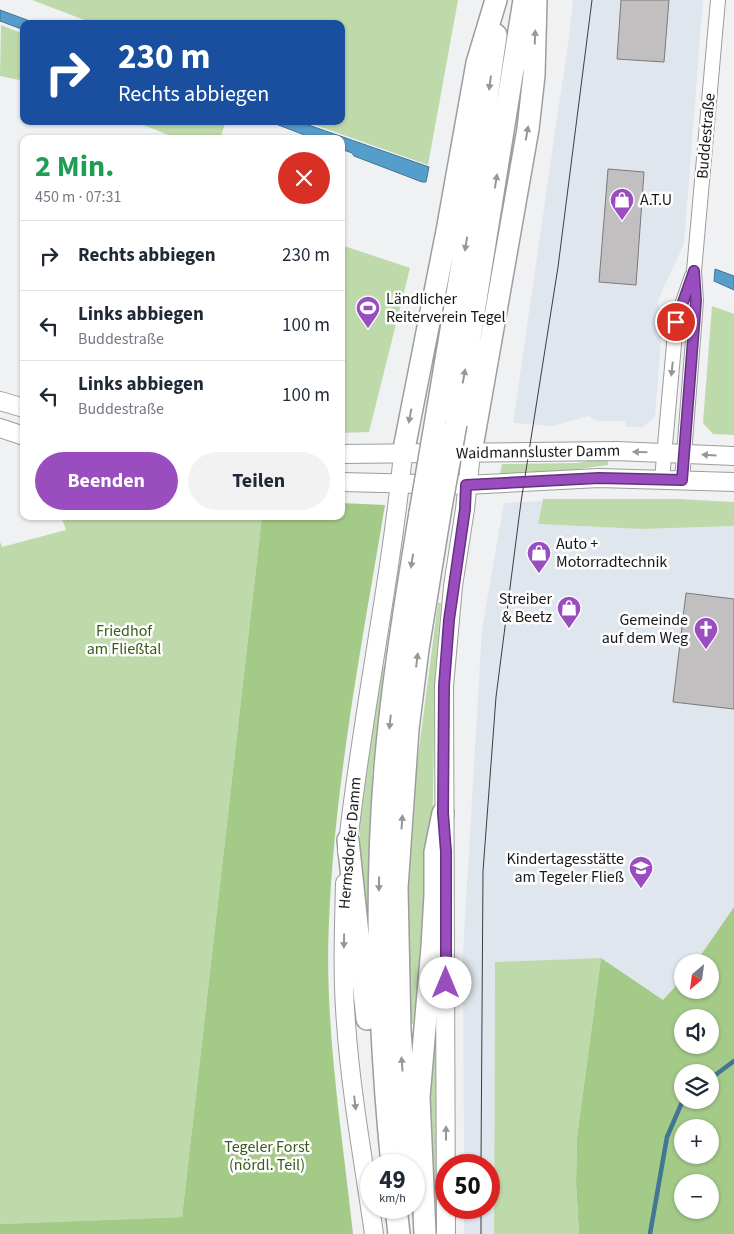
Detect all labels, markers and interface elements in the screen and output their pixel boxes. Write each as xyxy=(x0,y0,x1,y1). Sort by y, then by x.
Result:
one-way arrow xyxy=(531,29,539,45)
text: 230 m xyxy=(118,32,210,82)
icon: right xyxy=(35,40,100,105)
one-way arrow xyxy=(485,75,493,91)
text: Rechts abbiegen xyxy=(118,78,269,110)
street label: Buddestraße xyxy=(691,92,721,180)
one-way arrow xyxy=(523,125,531,141)
text: 2 Min. xyxy=(35,145,114,188)
button: close xyxy=(278,152,330,204)
one-way arrow xyxy=(493,173,501,189)
text: 450 m · 07:31 xyxy=(35,186,122,208)
shop icon: A.T.U xyxy=(609,187,635,221)
place label: A.T.U xyxy=(640,189,672,211)
one-way arrow xyxy=(461,236,469,252)
icon: right xyxy=(35,242,63,270)
text: Rechts abbiegen xyxy=(78,242,216,269)
text: 230 m xyxy=(282,242,330,269)
place label: Ländlicher Reiterverein Tegel xyxy=(386,288,506,328)
sports icon: Ländlicher Reiterverein Tegel xyxy=(355,295,381,329)
text: Links abbiegen xyxy=(78,301,204,328)
pin xyxy=(655,301,697,343)
icon: arrive xyxy=(662,308,690,336)
icon: left xyxy=(35,312,63,340)
text: 100 m xyxy=(282,312,330,339)
text: Buddestraße xyxy=(78,328,164,350)
one-way arrow xyxy=(668,361,676,377)
one-way arrow xyxy=(460,368,468,384)
text: Links abbiegen xyxy=(78,371,204,398)
icon: left xyxy=(35,382,63,410)
text: 100 m xyxy=(282,382,330,409)
text: Buddestraße xyxy=(78,398,164,420)
one-way arrow xyxy=(406,408,414,423)
street label: Waidmannsluster Damm xyxy=(456,440,620,464)
one-way arrow xyxy=(632,448,648,456)
one-way arrow xyxy=(701,450,717,458)
button: Beenden xyxy=(35,452,178,510)
button: Teilen xyxy=(188,452,330,510)
place label: Auto + Motorradtechnik xyxy=(556,533,667,573)
shop icon: Auto + Motorradtechnik xyxy=(526,540,552,574)
one-way arrow xyxy=(408,554,416,570)
place label: Streiber & Beetz xyxy=(499,588,552,628)
shop icon: Streiber & Beetz xyxy=(556,595,582,629)
place label: Gemeinde auf dem Weg xyxy=(602,609,688,649)
church icon: Gemeinde auf dem Weg xyxy=(693,616,719,650)
park label: Friedhof am Fließtal xyxy=(87,620,161,660)
one-way arrow xyxy=(413,652,421,668)
one-way arrow xyxy=(386,714,394,730)
street label: Hermsdorfer Damm xyxy=(333,776,367,910)
one-way arrow xyxy=(398,813,406,829)
place label: Kindertagesstätte am Tegeler Fließ xyxy=(507,848,624,888)
school or university icon: Kindertagesstätte am Tegeler Fließ xyxy=(628,855,654,889)
one-way arrow xyxy=(375,876,383,892)
one-way arrow xyxy=(339,933,347,949)
north arrow xyxy=(674,954,719,999)
map controls xyxy=(674,954,719,1219)
position arrow xyxy=(419,956,471,1008)
button: sound xyxy=(674,1009,719,1054)
one-way arrow xyxy=(398,1056,406,1072)
button: layers xyxy=(674,1064,719,1109)
one-way arrow xyxy=(351,1095,359,1111)
button: + xyxy=(674,1119,719,1164)
one-way arrow xyxy=(442,1125,450,1141)
park label: Tegeler Forst (nördl. Teil) xyxy=(224,1136,310,1176)
speed limit sign: 50 xyxy=(435,1154,500,1219)
text: 49 xyxy=(379,1162,406,1198)
button: − xyxy=(674,1174,719,1219)
text: km/h xyxy=(379,1190,406,1207)

